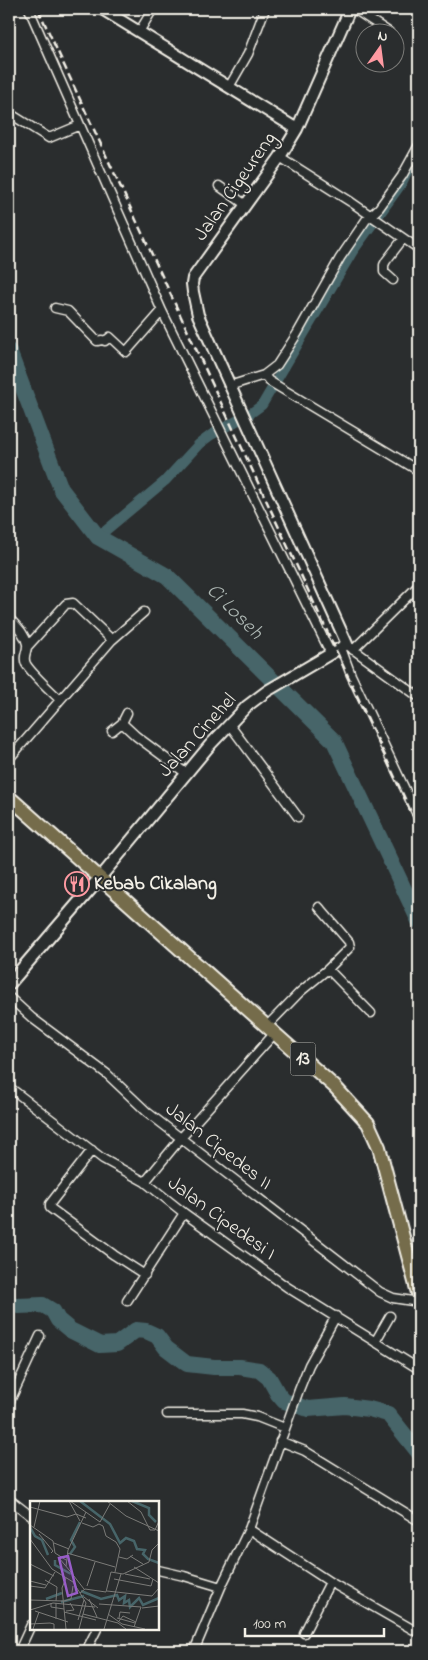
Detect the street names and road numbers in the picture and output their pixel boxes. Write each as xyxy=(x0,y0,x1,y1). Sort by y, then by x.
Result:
street label: Jalan Cigeureng xyxy=(188,126,285,248)
street label: Jalan Cinehel xyxy=(152,687,244,785)
road number: 13 xyxy=(290,1042,316,1076)
street label: Jalan Cipedes II xyxy=(158,1096,278,1198)
street label: Jalan Cipedesi I xyxy=(161,1170,281,1268)

